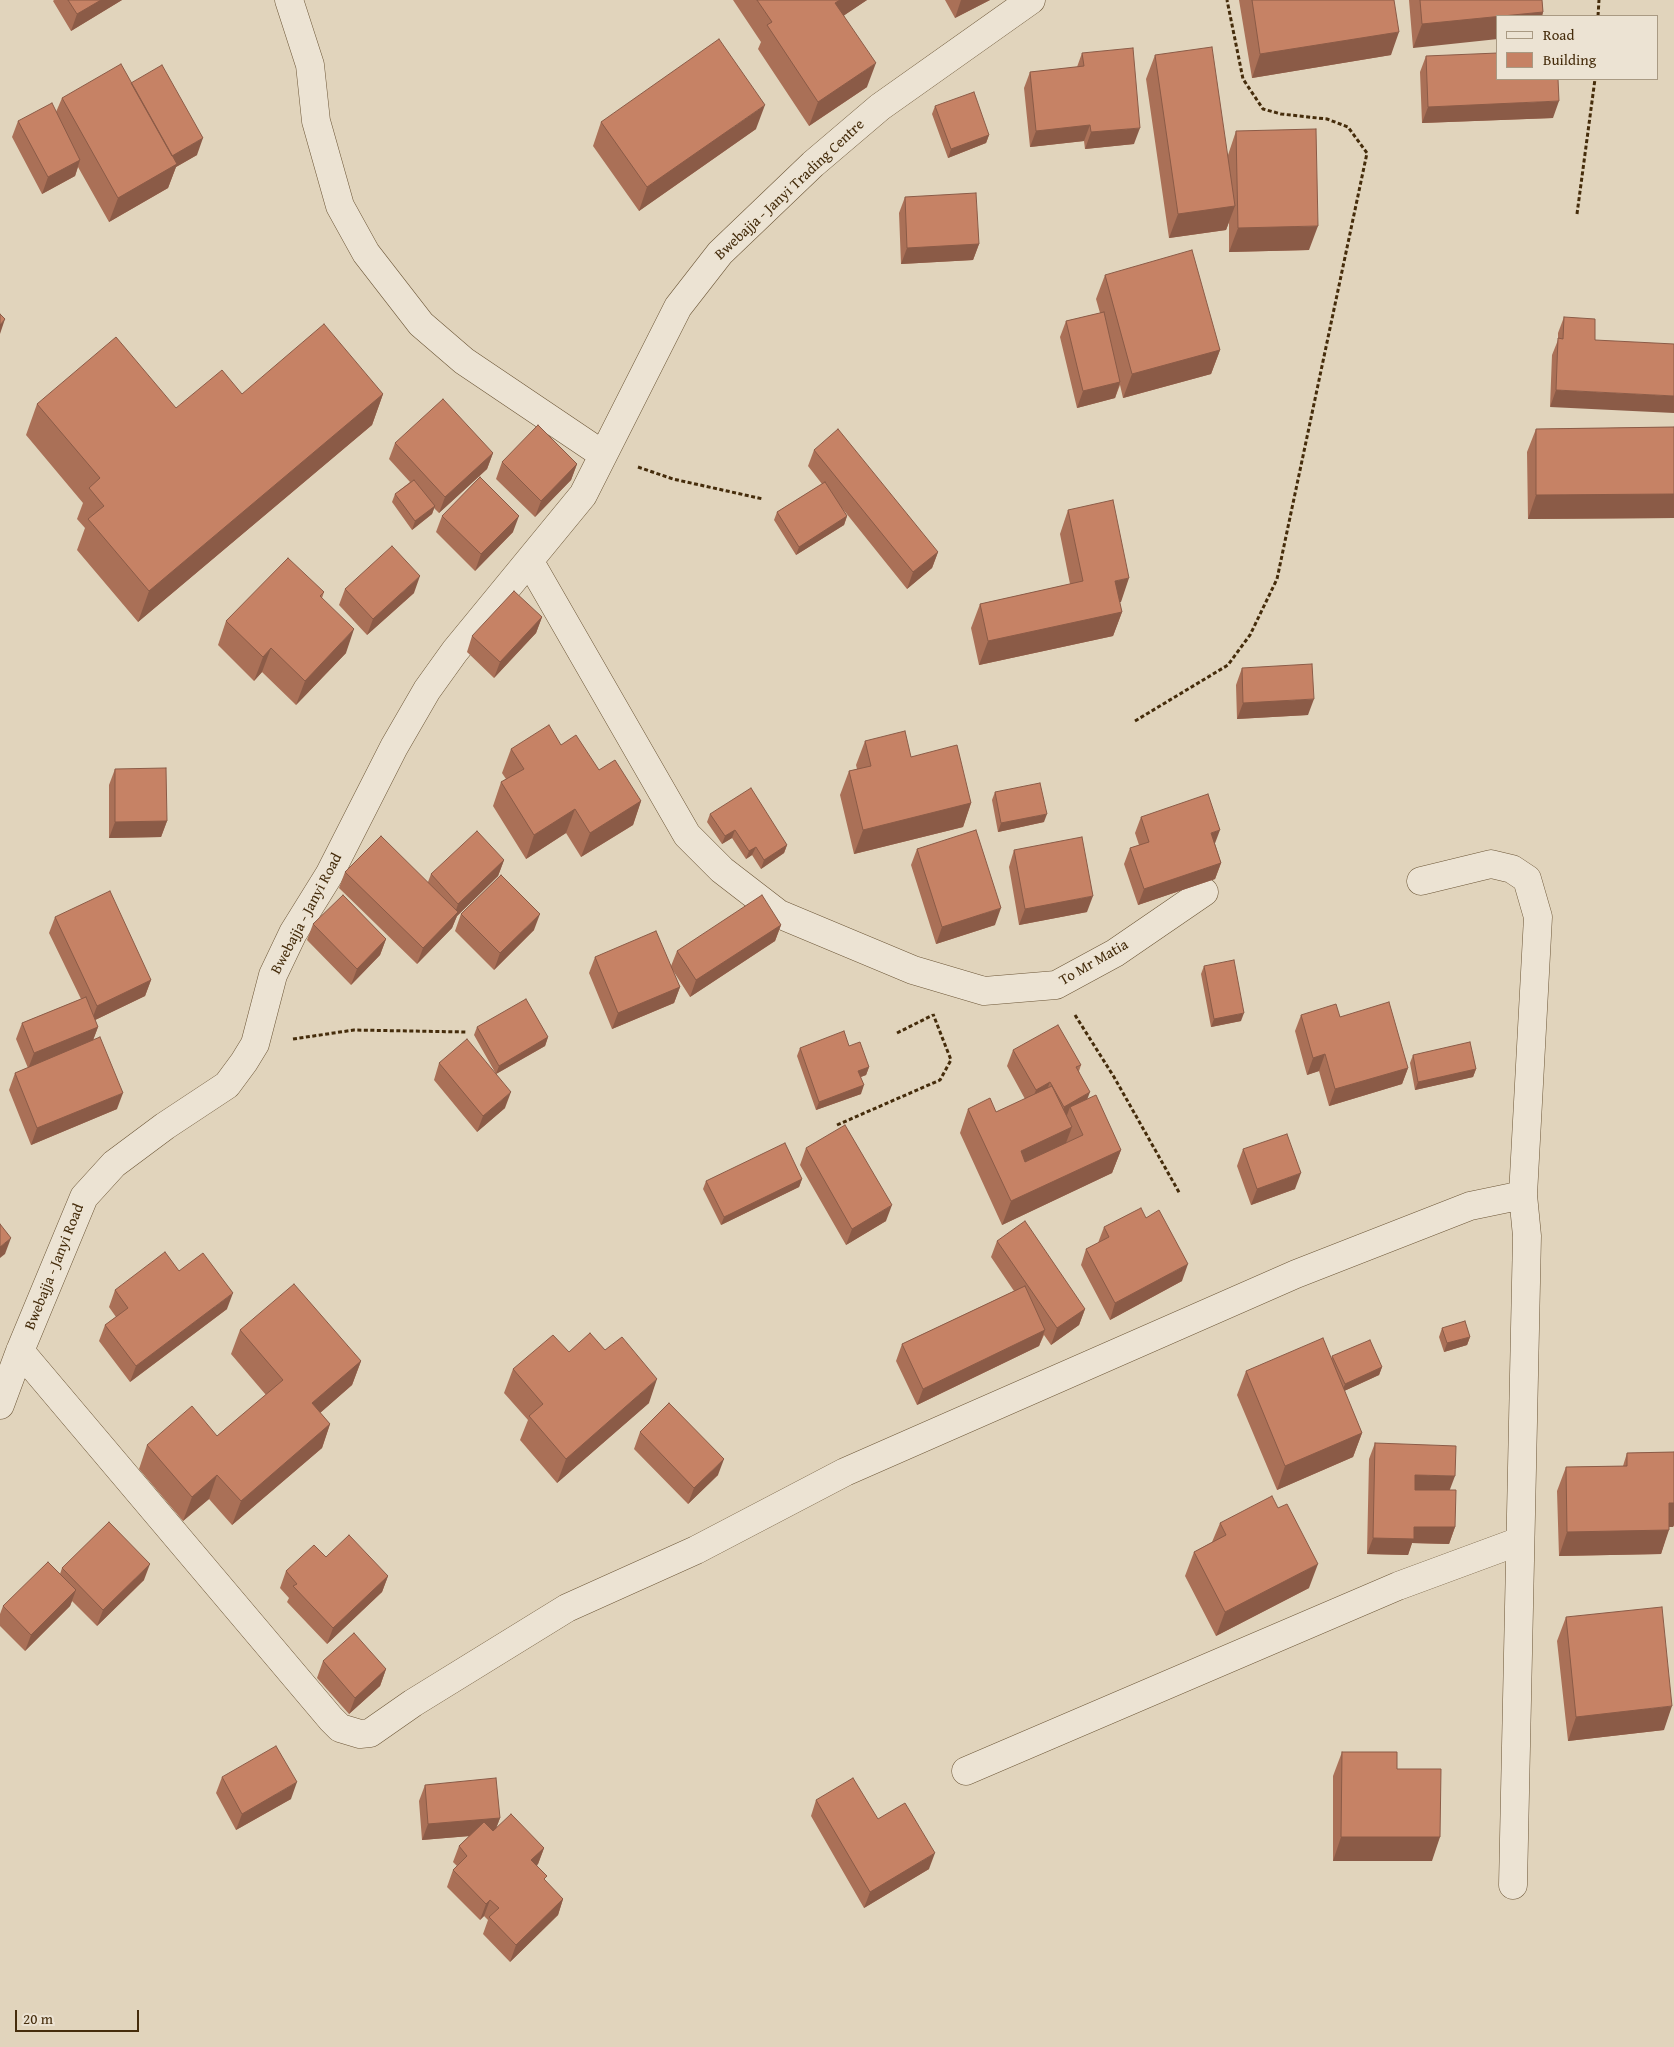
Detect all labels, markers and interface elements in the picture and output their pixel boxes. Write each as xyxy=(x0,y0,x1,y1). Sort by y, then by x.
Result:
legend xyxy=(1496,15,1659,80)
text: Road xyxy=(1543,24,1574,45)
text: Building xyxy=(1543,49,1596,70)
street label: Bwebajja - Janyi Trading Centre xyxy=(712,116,868,264)
street label: Bwebajja - Janyi Road xyxy=(268,851,346,977)
street label: To Mr Matia xyxy=(1056,936,1132,990)
street label: Bwebajja - Janyi Road xyxy=(22,1201,88,1333)
scale bar xyxy=(18,2000,141,2032)
text: 20 m xyxy=(23,2008,53,2029)

